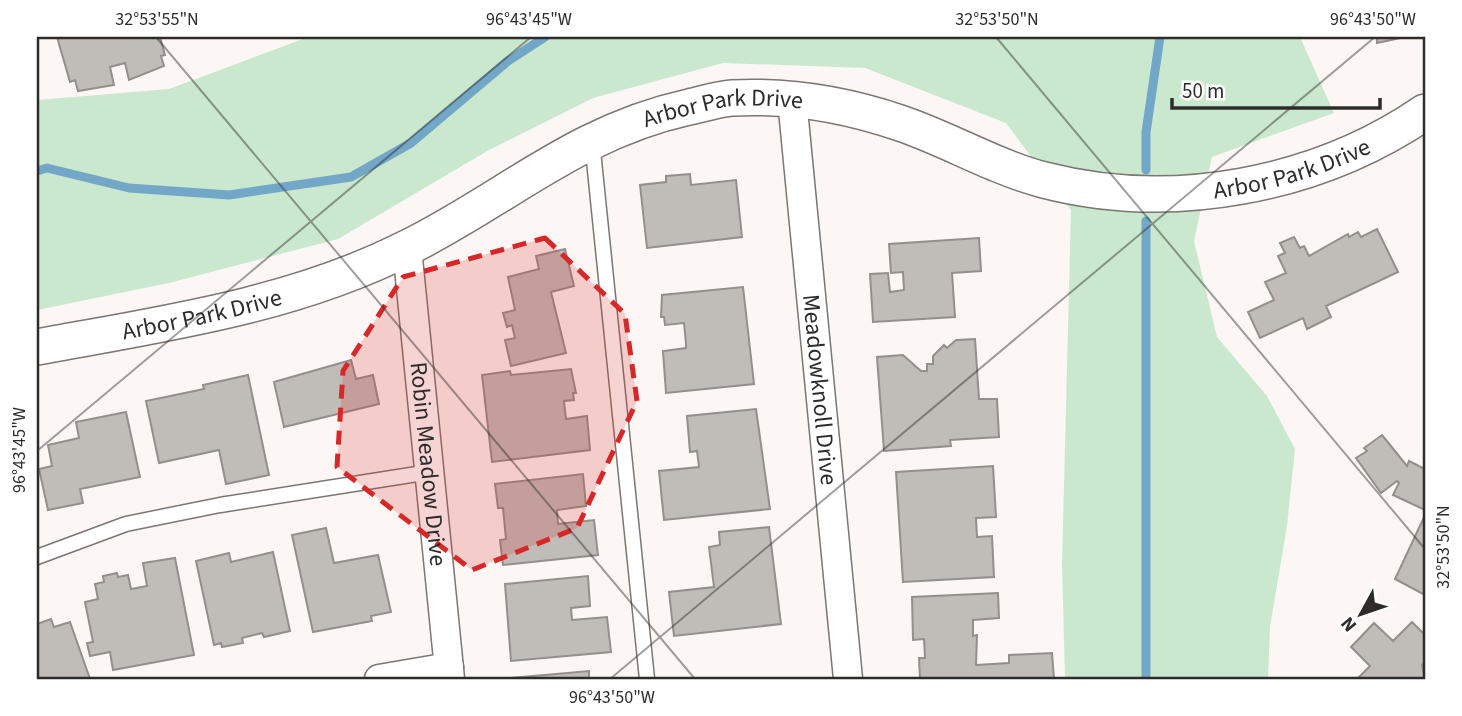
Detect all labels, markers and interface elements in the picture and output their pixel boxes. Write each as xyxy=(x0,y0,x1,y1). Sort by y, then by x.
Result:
text: 32°53'55"N xyxy=(115,7,199,32)
text: 96°43'45"W xyxy=(486,7,572,32)
text: 32°53'50"N xyxy=(955,7,1039,32)
text: 96°43'50"W xyxy=(1330,7,1416,32)
scale bar xyxy=(1172,66,1380,110)
text: 50 m xyxy=(1182,76,1224,106)
street label: Arbor Park Drive xyxy=(638,80,805,137)
street label: Arbor Park Drive xyxy=(1211,129,1376,208)
street label: Arbor Park Drive xyxy=(119,280,286,349)
street label: Meadowknoll Drive xyxy=(793,293,846,487)
street label: Robin Meadow Drive xyxy=(400,360,456,568)
text: 96°43'45"W xyxy=(7,407,32,493)
text: 32°53'50"N xyxy=(1431,505,1456,589)
north arrow xyxy=(1326,580,1396,650)
text: N xyxy=(1335,610,1364,637)
text: 96°43'50"W xyxy=(569,685,655,710)

